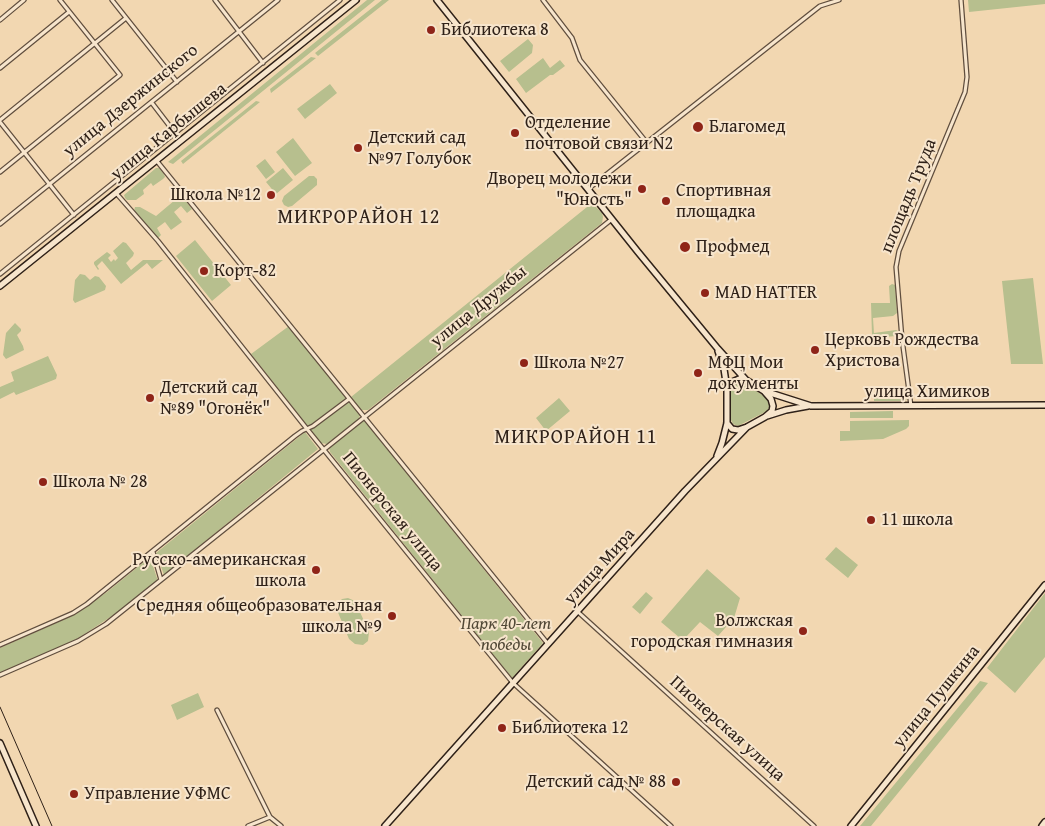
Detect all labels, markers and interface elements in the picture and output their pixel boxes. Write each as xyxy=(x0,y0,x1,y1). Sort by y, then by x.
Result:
place label: Библиотека 8 xyxy=(441,19,549,41)
marker: Библиотека 8 xyxy=(425,24,437,36)
street label: улица Дзержинского xyxy=(59,40,203,162)
street label: улица Карбышева xyxy=(107,79,231,185)
place label: Отделение почтовой связи N2 xyxy=(525,112,673,154)
place label: Благомед xyxy=(709,116,786,138)
marker: Благомед xyxy=(691,120,705,134)
place label: Детский сад №97 Голубок xyxy=(368,127,471,170)
marker: Отделение почтовой связи N2 xyxy=(509,127,521,139)
street label: площадь Труда xyxy=(876,136,942,256)
marker: Детский сад №97 Голубок xyxy=(352,142,364,154)
place label: Дворец молодежи "Юность" xyxy=(487,168,632,210)
place label: Спортивная площадка xyxy=(676,180,771,222)
marker: Дворец молодежи "Юность" xyxy=(636,183,648,195)
place label: Школа №12 xyxy=(171,184,261,206)
marker: Школа №12 xyxy=(265,189,277,201)
marker: Спортивная площадка xyxy=(660,195,672,207)
district label: МИКРОРАЙОН 12 xyxy=(276,206,442,230)
place label: Профмед xyxy=(696,236,770,258)
marker: Профмед xyxy=(678,240,692,254)
place label: Корт-82 xyxy=(214,260,276,282)
street label: улица Дружбы xyxy=(426,261,532,353)
marker: Корт-82 xyxy=(198,265,210,277)
place label: MAD HATTER xyxy=(715,282,817,304)
marker: MAD HATTER xyxy=(699,287,711,299)
place label: Церковь Рождества Христова xyxy=(825,329,979,372)
marker: Церковь Рождества Христова xyxy=(809,344,821,356)
place label: Школа №27 xyxy=(534,352,624,374)
place label: МФЦ Мои документы xyxy=(708,352,799,394)
marker: Школа №27 xyxy=(518,357,530,369)
marker: МФЦ Мои документы xyxy=(692,367,704,379)
place label: Детский сад №89 "Огонёк" xyxy=(160,377,270,419)
street label: улица Химиков xyxy=(864,381,990,403)
marker: Детский сад №89 "Огонёк" xyxy=(144,392,156,404)
district label: МИКРОРАЙОН 11 xyxy=(493,426,659,450)
street label: Пионерская улица xyxy=(337,448,447,576)
place label: Школа № 28 xyxy=(53,471,147,493)
marker: Школа № 28 xyxy=(37,476,49,488)
place label: 11 школа xyxy=(881,509,953,531)
marker: 11 школа xyxy=(865,514,877,526)
street label: улица Мира xyxy=(560,524,640,610)
place label: Русско-американская школа xyxy=(133,549,306,592)
marker: Русско-американская школа xyxy=(310,564,322,576)
place label: Средняя общеобразовательная школа №9 xyxy=(136,595,382,638)
marker: Средняя общеобразовательная школа №9 xyxy=(386,610,398,622)
place label: Волжская городская гимназия xyxy=(631,610,793,652)
park label: Парк 40-лет победы xyxy=(461,613,551,656)
marker: Волжская городская гимназия xyxy=(797,625,809,637)
street label: улица Пушкина xyxy=(889,641,985,753)
street label: Пионерская улица xyxy=(665,672,789,786)
place label: Библиотека 12 xyxy=(512,717,628,739)
marker: Библиотека 12 xyxy=(496,722,508,734)
place label: Детский сад № 88 xyxy=(526,771,666,793)
marker: Детский сад № 88 xyxy=(670,776,682,788)
place label: Управление УФМС xyxy=(84,783,231,805)
marker: Управление УФМС xyxy=(68,788,80,800)

